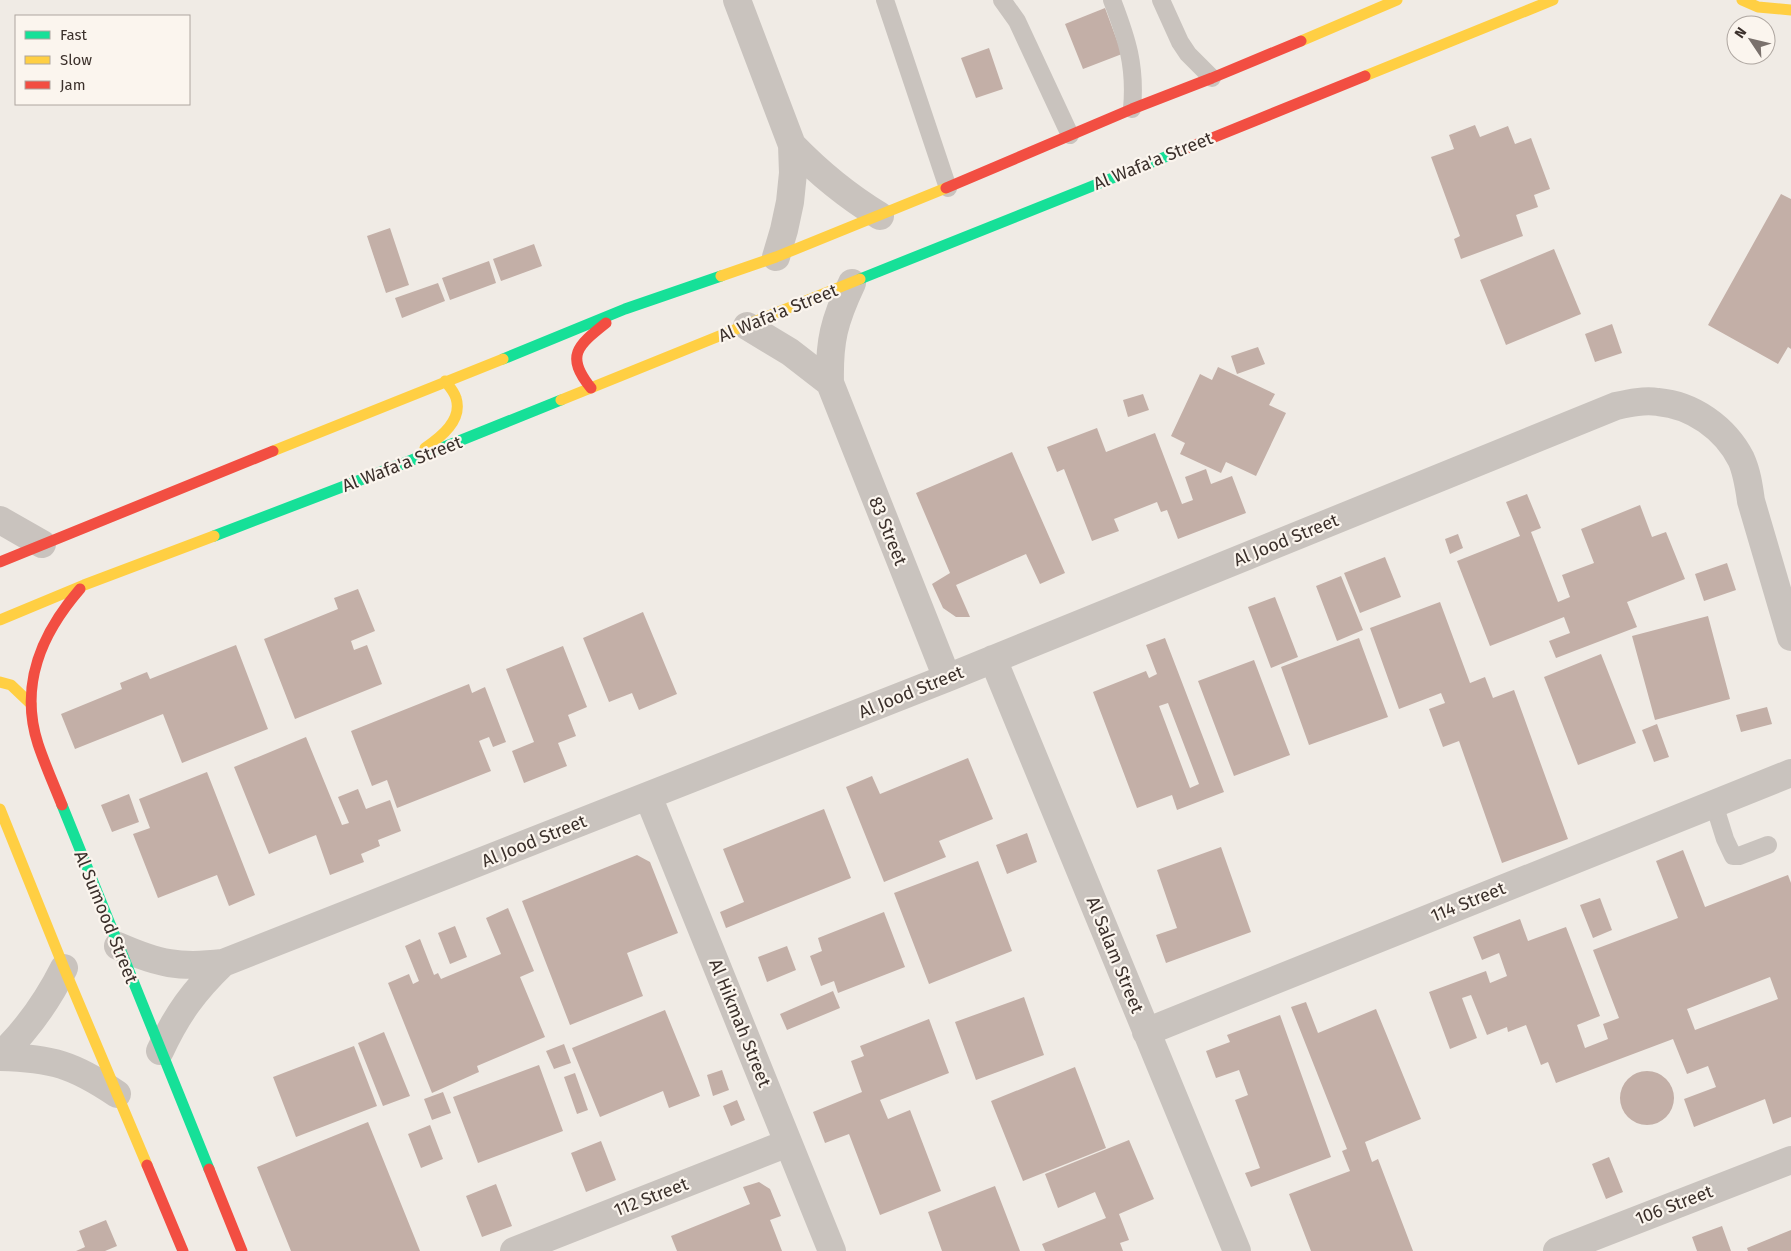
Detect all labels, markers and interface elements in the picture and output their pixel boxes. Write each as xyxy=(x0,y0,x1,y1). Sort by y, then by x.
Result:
legend xyxy=(15,15,190,105)
north arrow xyxy=(1726,15,1776,65)
text: N xyxy=(1731,24,1750,42)
text: Fast xyxy=(60,26,87,44)
text: Slow xyxy=(60,51,92,69)
text: Jam xyxy=(60,76,86,94)
street label: Al Wafa'a Street xyxy=(1090,127,1216,195)
street label: Al Wafa'a Street xyxy=(715,279,841,347)
street label: Al Wafa'a Street xyxy=(339,431,466,497)
street label: 83 Street xyxy=(864,493,912,569)
street label: Al Jood Street xyxy=(1230,509,1342,571)
street label: Al Jood Street xyxy=(855,661,967,723)
street label: Al Jood Street xyxy=(478,810,590,872)
street label: Al Sumood Street xyxy=(69,847,143,987)
street label: 114 Street xyxy=(1427,877,1509,927)
street label: Al Salam Street xyxy=(1082,893,1149,1017)
street label: Al Hikmah Street xyxy=(704,956,776,1091)
street label: 112 Street xyxy=(611,1173,692,1221)
street label: 106 Street xyxy=(1632,1180,1716,1230)

